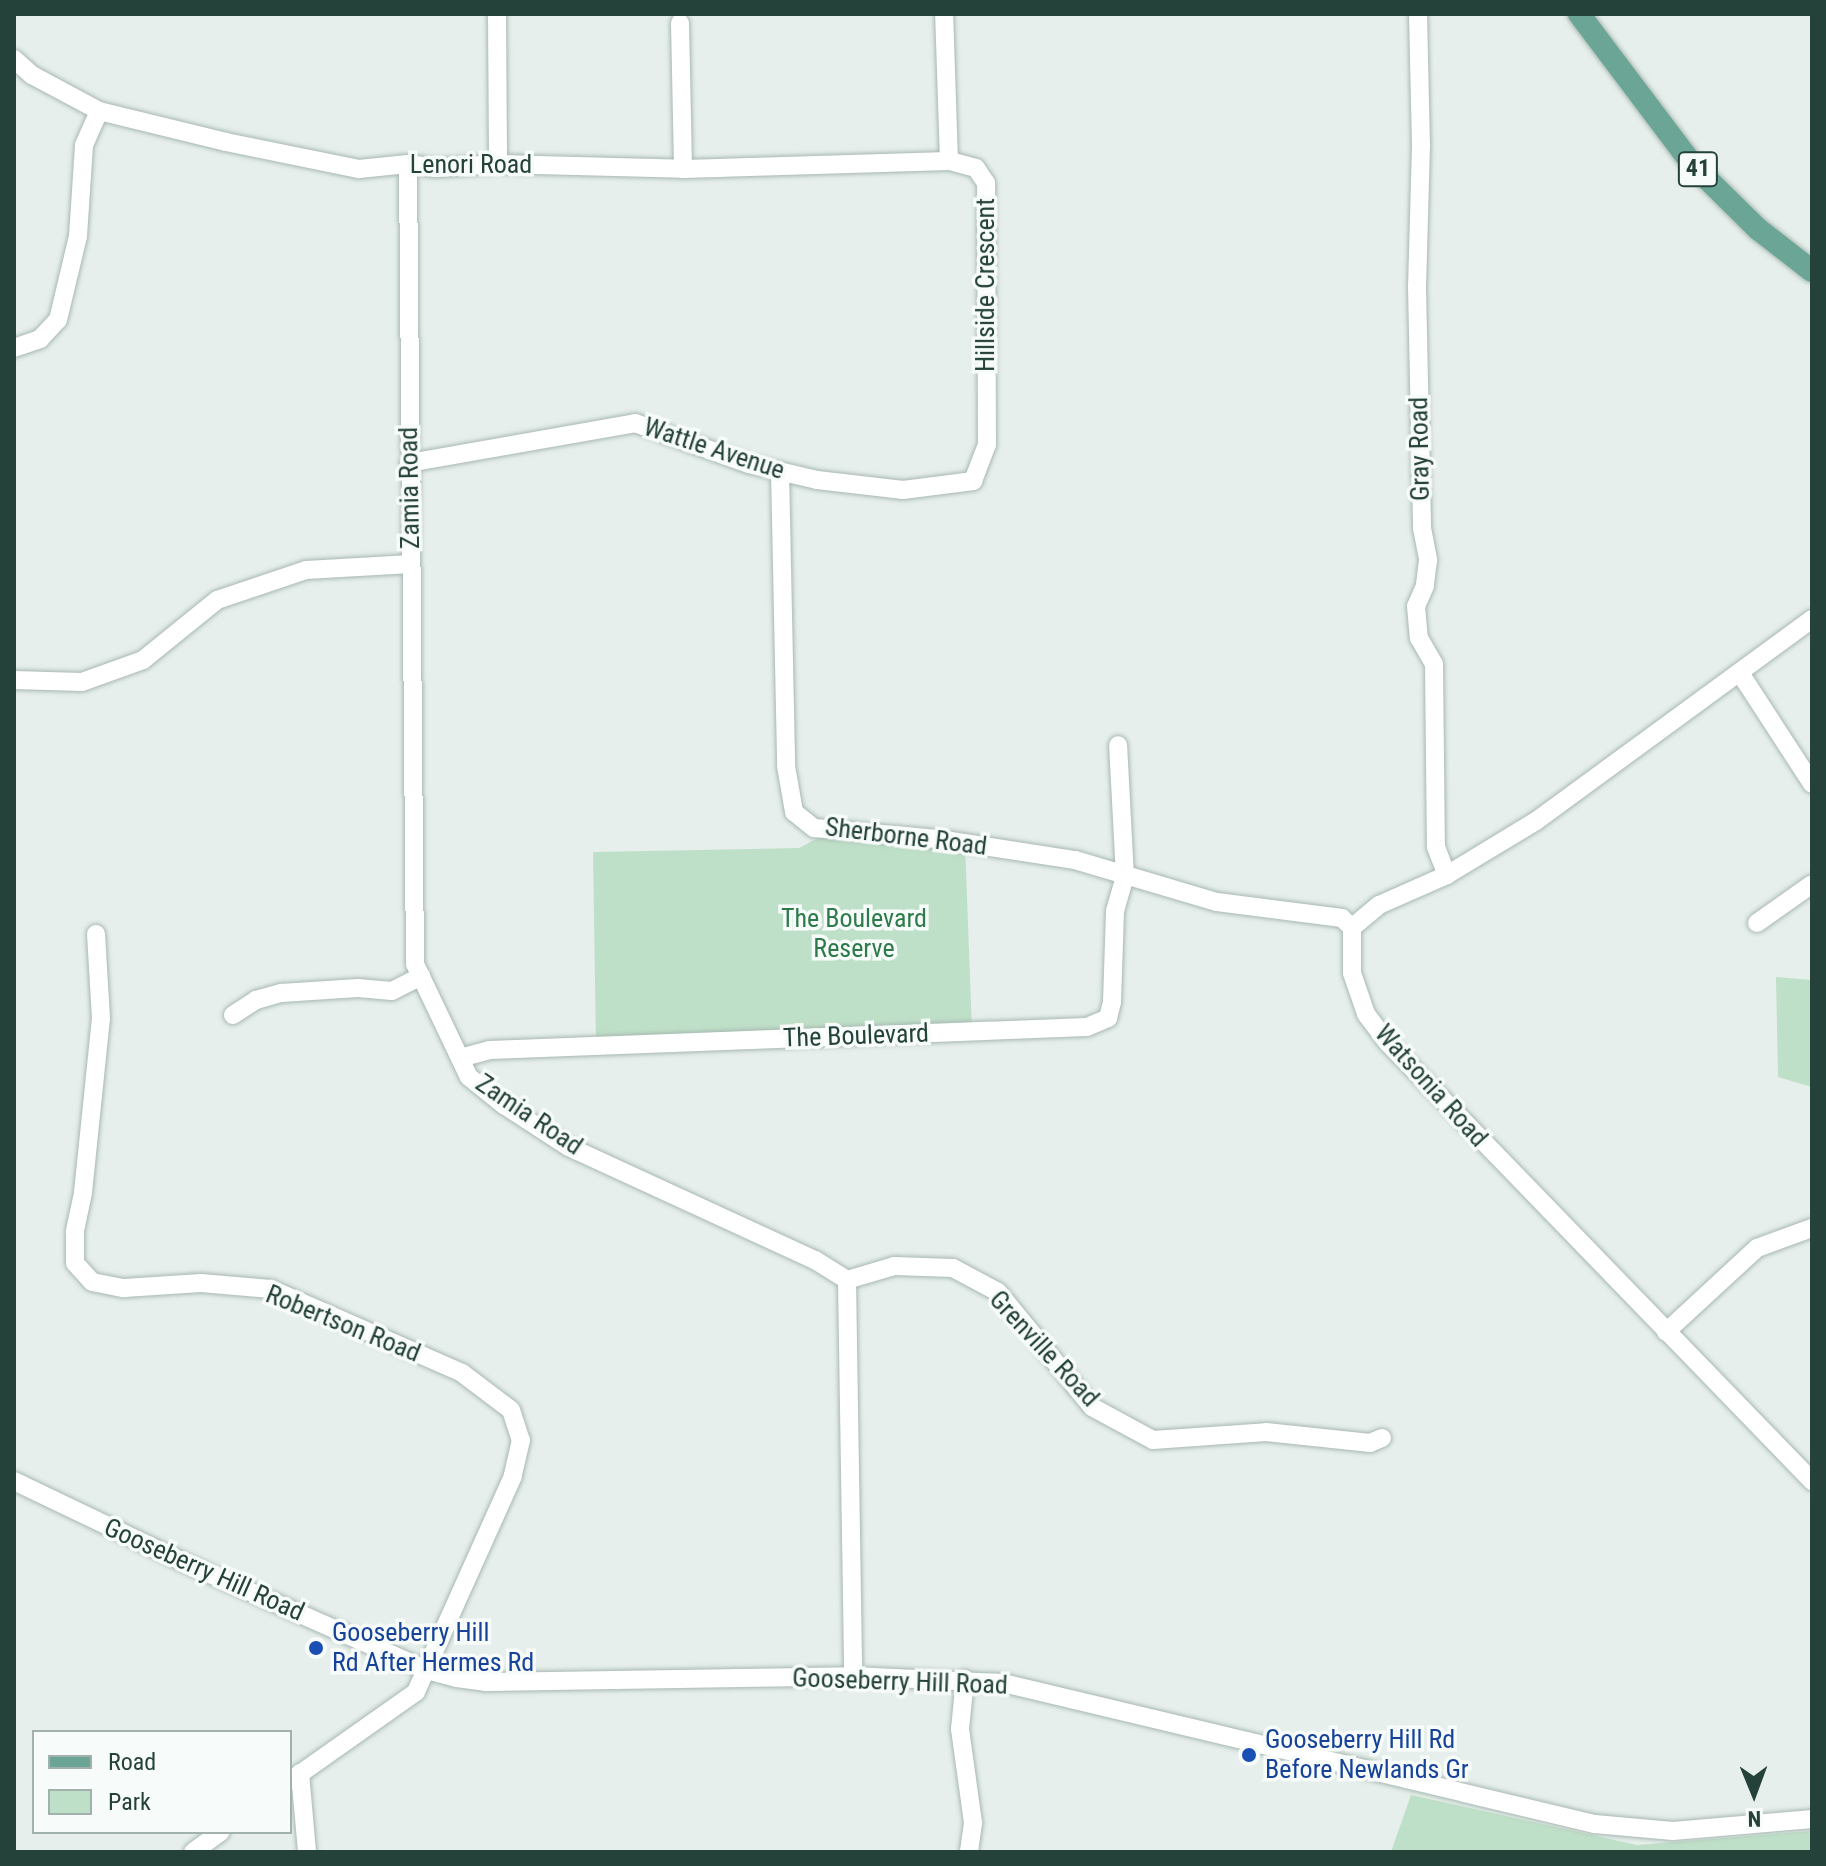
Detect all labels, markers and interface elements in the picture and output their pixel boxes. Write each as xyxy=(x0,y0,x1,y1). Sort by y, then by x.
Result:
street label: Lenori Road xyxy=(410,149,532,181)
road number: 41 xyxy=(1676,149,1720,189)
street label: Hillside Crescent xyxy=(970,198,1002,372)
street label: Gray Road xyxy=(1403,397,1437,501)
street label: Wattle Avenue xyxy=(640,412,788,486)
street label: Zamia Road xyxy=(393,427,427,549)
street label: Sherborne Road xyxy=(823,812,989,862)
park label: The Boulevard Reserve xyxy=(781,903,927,964)
street label: The Boulevard xyxy=(782,1018,930,1054)
street label: Watsonia Road xyxy=(1368,1018,1494,1154)
street label: Zamia Road xyxy=(470,1068,588,1162)
street label: Robertson Road xyxy=(261,1279,425,1369)
street label: Grenville Road xyxy=(982,1285,1106,1413)
street label: Gooseberry Hill Road xyxy=(99,1512,309,1628)
place label: Gooseberry Hill Rd After Hermes Rd xyxy=(332,1617,534,1678)
marker: Gooseberry Hill Rd After Hermes Rd xyxy=(307,1639,325,1657)
street label: Gooseberry Hill Road xyxy=(792,1663,1008,1701)
place label: Gooseberry Hill Rd Before Newlands Gr xyxy=(1265,1724,1469,1786)
legend xyxy=(32,1730,292,1834)
marker: Gooseberry Hill Rd Before Newlands Gr xyxy=(1240,1746,1258,1764)
text: Road xyxy=(108,1748,156,1776)
north arrow xyxy=(1714,1754,1794,1834)
text: Park xyxy=(108,1788,151,1816)
text: N xyxy=(1747,1806,1761,1831)

